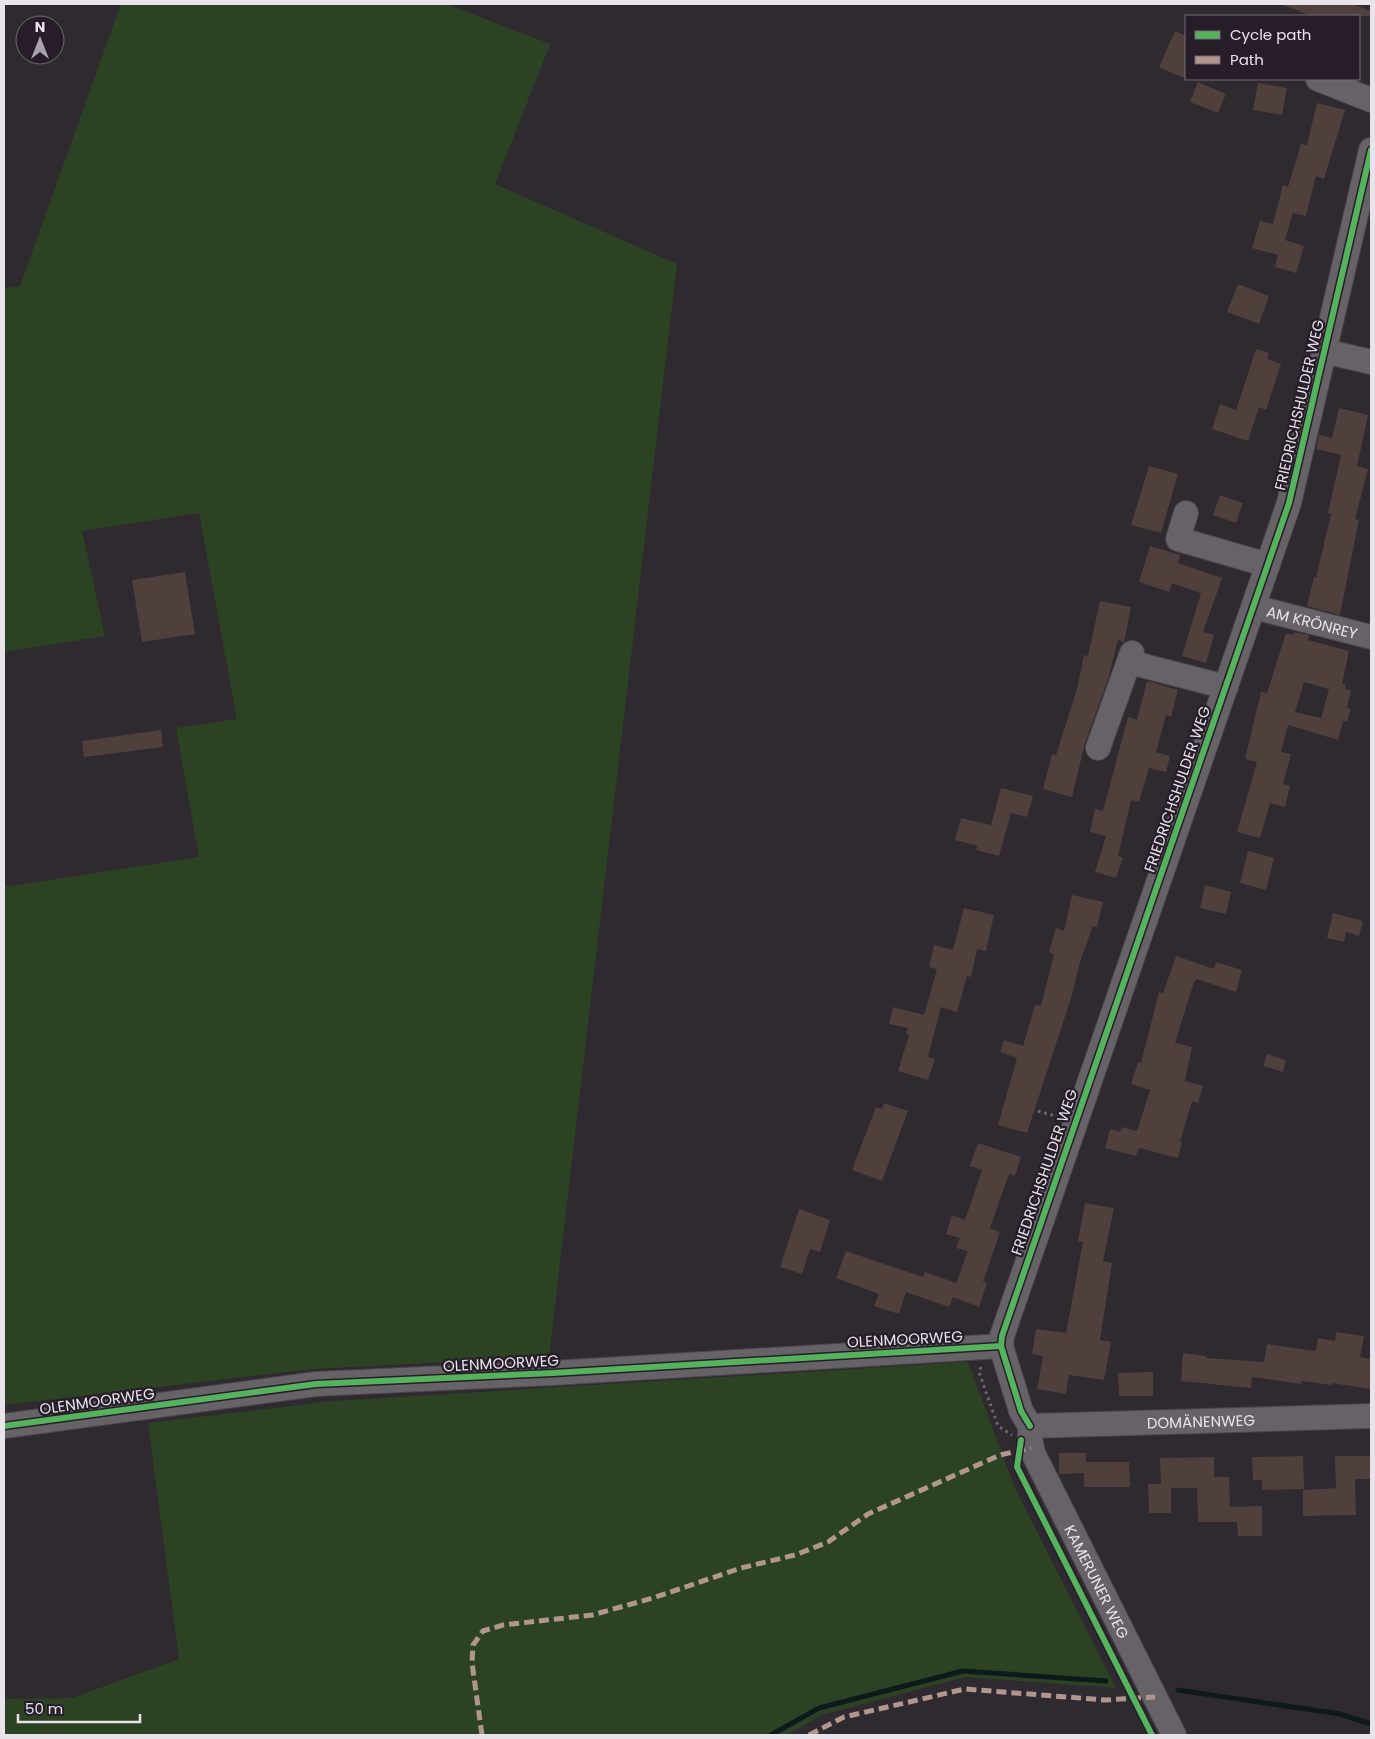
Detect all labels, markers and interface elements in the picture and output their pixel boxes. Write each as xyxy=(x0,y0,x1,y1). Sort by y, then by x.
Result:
north arrow xyxy=(15,15,65,65)
legend xyxy=(1185,15,1360,80)
text: N xyxy=(35,17,45,37)
text: Cycle path xyxy=(1230,24,1311,45)
text: Path xyxy=(1230,49,1264,70)
street label: FRIEDRICHSHULDER WEG xyxy=(1269,317,1329,492)
street label: AM KRÖNREY xyxy=(1264,600,1360,644)
street label: FRIEDRICHSHULDER WEG xyxy=(1139,703,1215,875)
street label: FRIEDRICHSHULDER WEG xyxy=(1006,1086,1082,1258)
street label: OLENMOORWEG xyxy=(846,1325,964,1353)
street label: OLENMOORWEG xyxy=(442,1349,560,1377)
street label: OLENMOORWEG xyxy=(38,1382,156,1419)
street label: DOMÄNENWEG xyxy=(1147,1409,1256,1433)
street label: KAMERUNER WEG xyxy=(1060,1521,1135,1642)
scale bar xyxy=(18,1692,140,1724)
text: 50 m xyxy=(25,1698,63,1719)

